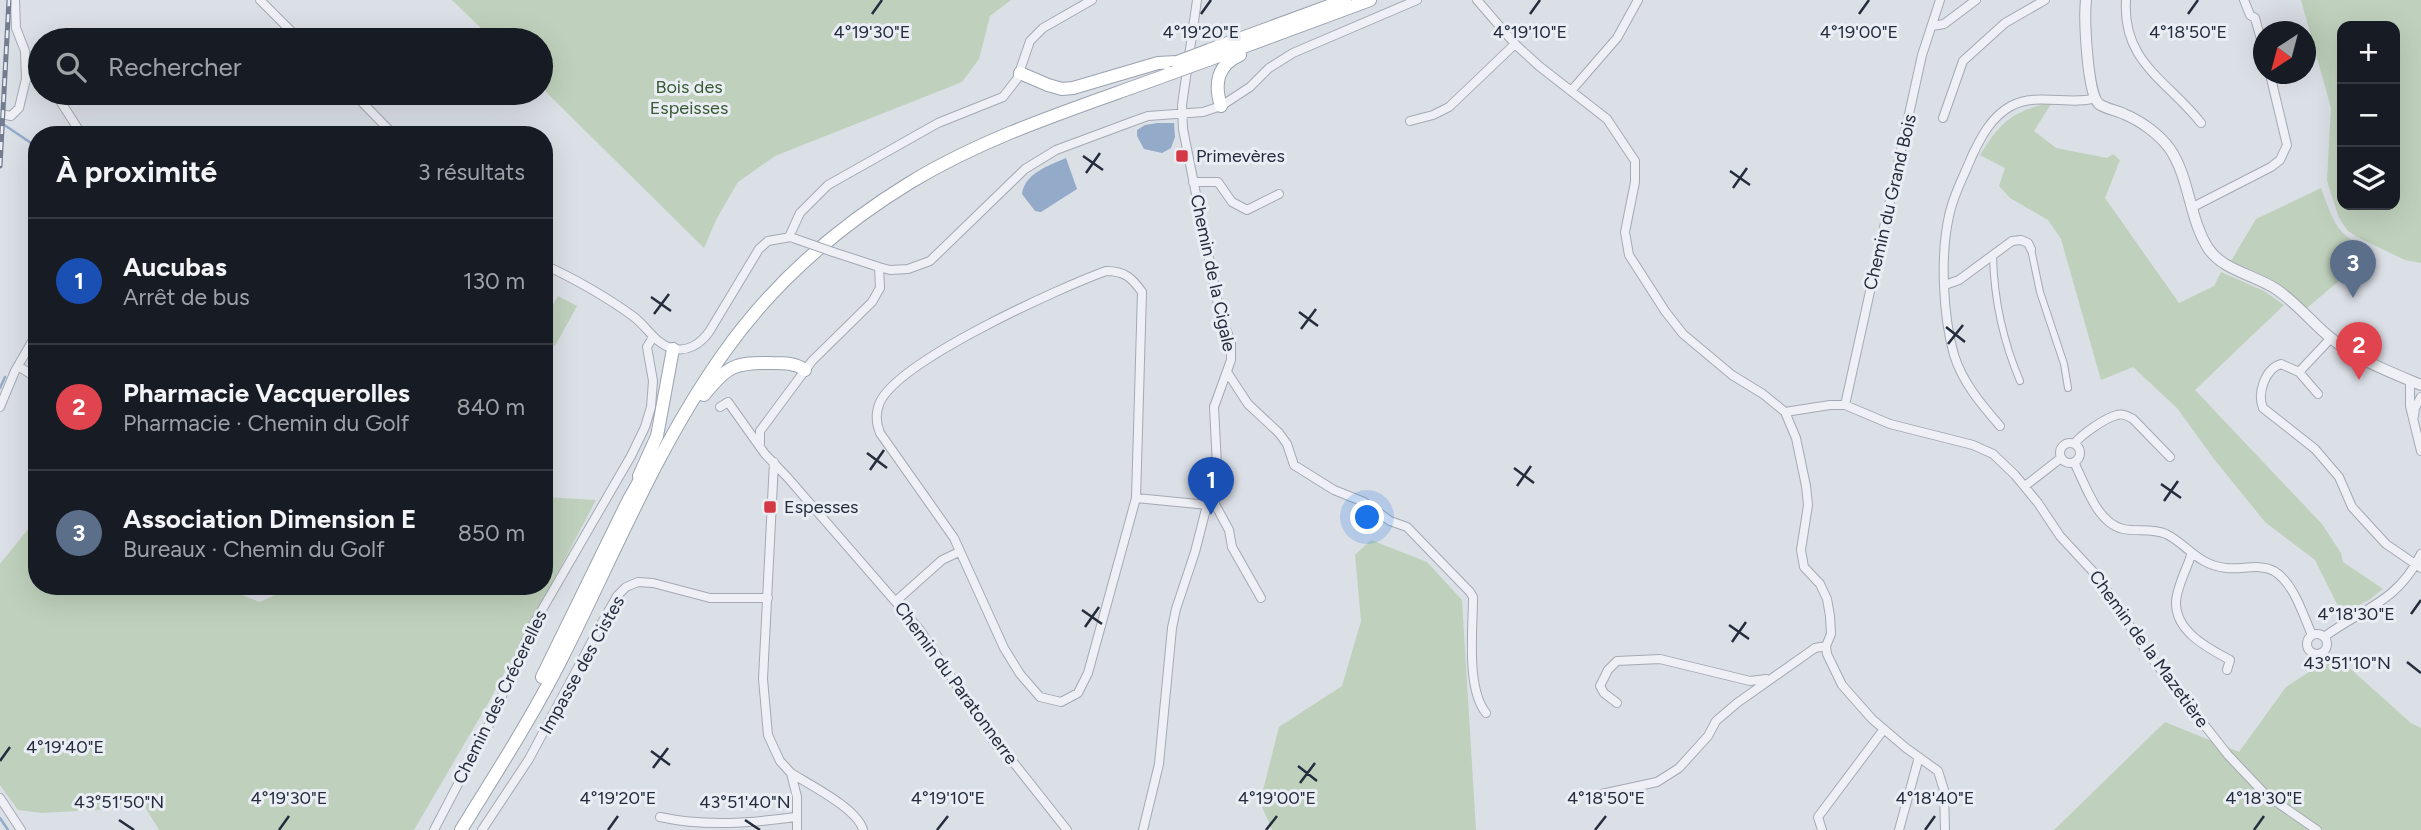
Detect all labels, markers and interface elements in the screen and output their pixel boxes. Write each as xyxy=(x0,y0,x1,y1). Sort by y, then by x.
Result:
text: 4°19'30"E xyxy=(834,21,910,43)
text: 4°19'20"E xyxy=(1162,21,1240,43)
text: 4°19'10"E xyxy=(1493,21,1567,43)
text: 4°19'00"E xyxy=(1820,21,1898,43)
text: 4°18'50"E xyxy=(2149,21,2227,43)
north arrow xyxy=(2253,21,2316,84)
map controls xyxy=(2337,21,2400,210)
button: + xyxy=(2337,21,2400,84)
search box xyxy=(28,28,553,105)
icon: search xyxy=(52,48,90,86)
text: Rechercher xyxy=(108,51,242,83)
park label: Bois des Espeisses xyxy=(650,76,728,119)
button: − xyxy=(2337,84,2400,147)
street label: Chemin du Grand Bois xyxy=(1859,112,1921,292)
place label: Primevères xyxy=(1196,145,1285,167)
button: layers xyxy=(2337,147,2400,210)
marker: Primevères xyxy=(1174,148,1190,164)
text: À proximité xyxy=(56,153,217,190)
text: 3 résultats xyxy=(418,158,525,186)
street label: Chemin de la Cigale xyxy=(1186,192,1240,354)
pin: 3 xyxy=(2330,240,2376,298)
text: Aucubas xyxy=(123,251,227,283)
text: 1 xyxy=(74,267,84,295)
text: 130 m xyxy=(463,267,525,295)
text: Arrêt de bus xyxy=(123,283,250,311)
pin: 2 xyxy=(2336,322,2382,380)
text: Pharmacie Vacquerolles xyxy=(123,377,410,409)
text: 2 xyxy=(72,393,86,421)
text: 840 m xyxy=(457,393,525,421)
text: Pharmacie · Chemin du Golf xyxy=(123,409,409,437)
pin: 1 xyxy=(1188,457,1234,515)
place label: Espesses xyxy=(784,496,859,518)
marker: Espesses xyxy=(762,499,778,515)
your location xyxy=(1350,500,1384,534)
text: Association Dimension E xyxy=(123,503,416,535)
text: 3 xyxy=(73,519,85,547)
text: 850 m xyxy=(458,519,525,547)
text: Bureaux · Chemin du Golf xyxy=(123,535,385,563)
street label: Chemin de la Mazetière xyxy=(2085,566,2214,732)
street label: Impasse des Cistes xyxy=(535,592,629,738)
street label: Chemin du Paratonnerre xyxy=(890,597,1023,769)
text: 4°18'30"E xyxy=(2317,603,2395,625)
street label: Chemin des Crécerelles xyxy=(448,607,552,787)
text: 43°51'10"N xyxy=(2303,652,2391,674)
text: 4°19'40"E xyxy=(26,736,104,758)
text: 4°19'30"E xyxy=(251,787,327,809)
text: 4°19'20"E xyxy=(579,787,657,809)
text: 4°19'10"E xyxy=(911,787,985,809)
text: 4°19'00"E xyxy=(1238,787,1316,809)
text: 4°18'50"E xyxy=(1567,787,1645,809)
text: 4°18'40"E xyxy=(1895,787,1975,809)
text: 4°18'30"E xyxy=(2225,787,2303,809)
text: 43°51'50"N xyxy=(74,791,164,813)
text: 43°51'40"N xyxy=(699,791,791,813)

